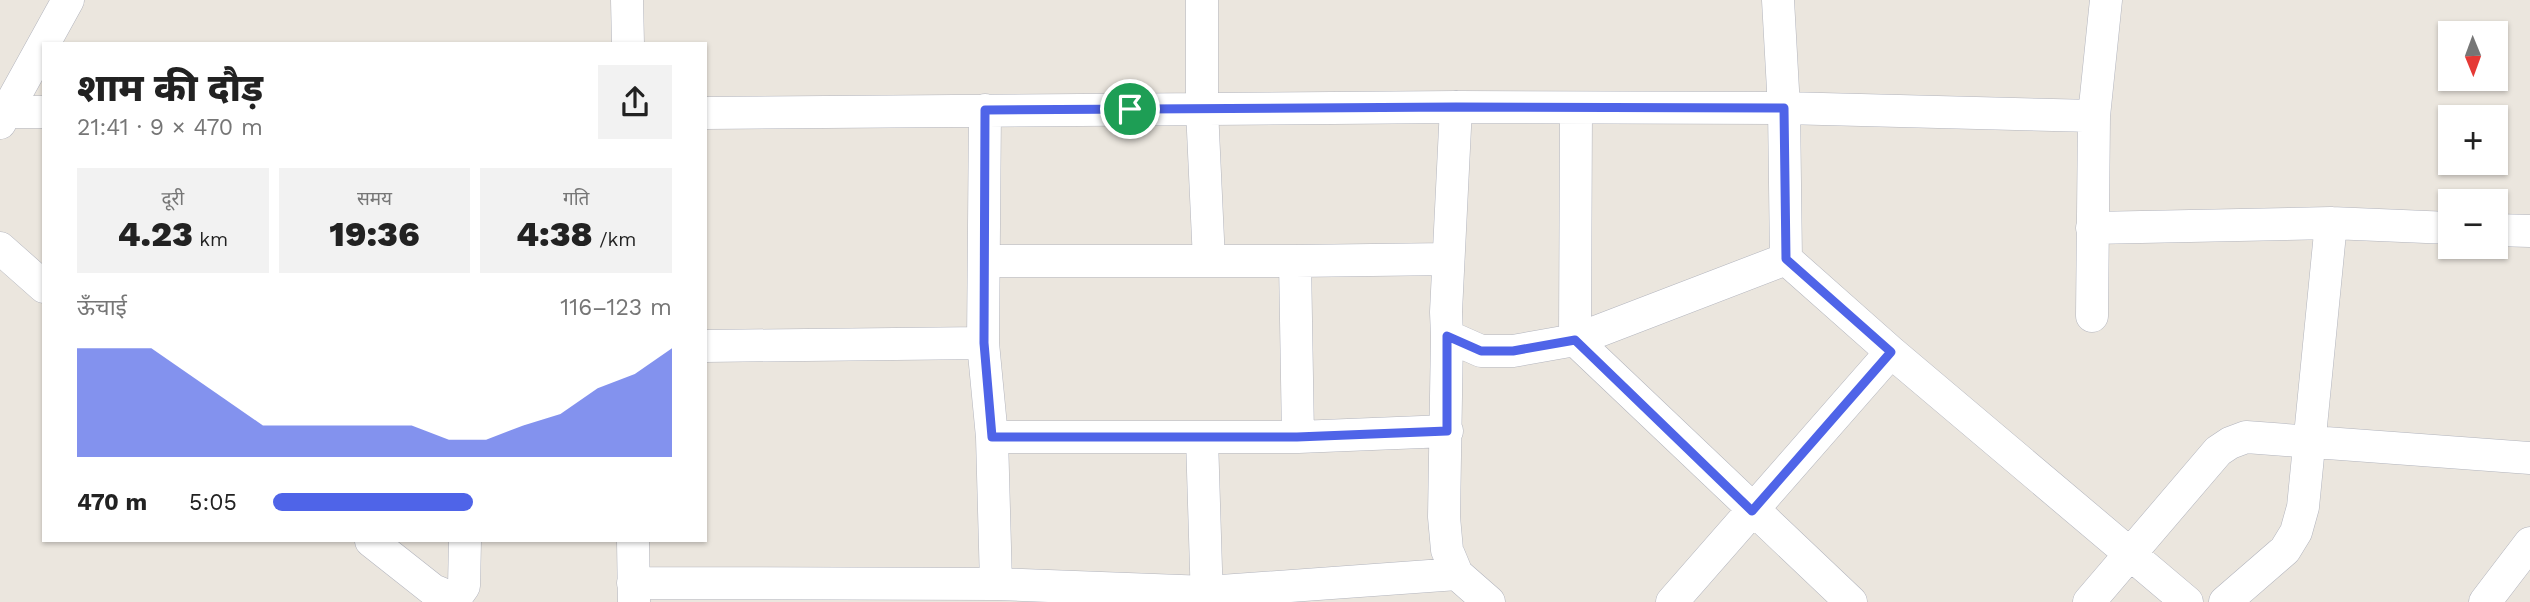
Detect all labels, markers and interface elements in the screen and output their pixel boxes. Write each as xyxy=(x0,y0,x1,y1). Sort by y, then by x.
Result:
north arrow xyxy=(2438,21,2508,91)
map controls xyxy=(2438,21,2508,259)
button: share xyxy=(598,65,672,139)
text: शाम की दौड़ xyxy=(77,66,263,110)
pin xyxy=(1100,79,1160,139)
icon: arrive xyxy=(1111,90,1149,128)
button: + xyxy=(2438,105,2508,175)
text: 21:41 · 9 × 470 m xyxy=(77,114,263,141)
text: दूरी xyxy=(161,187,184,210)
text: समय xyxy=(357,187,392,210)
text: गति xyxy=(563,187,589,210)
button: − xyxy=(2438,189,2508,259)
text: 4.23 xyxy=(117,213,193,255)
text: 19:36 xyxy=(329,213,420,255)
text: 4:38 xyxy=(516,213,593,255)
text: km xyxy=(193,228,228,251)
text: /km xyxy=(593,228,636,251)
text: ऊँचाई xyxy=(77,294,127,321)
text: 116–123 m xyxy=(560,294,672,321)
text: 470 m xyxy=(77,489,147,516)
text: 5:05 xyxy=(189,489,237,516)

